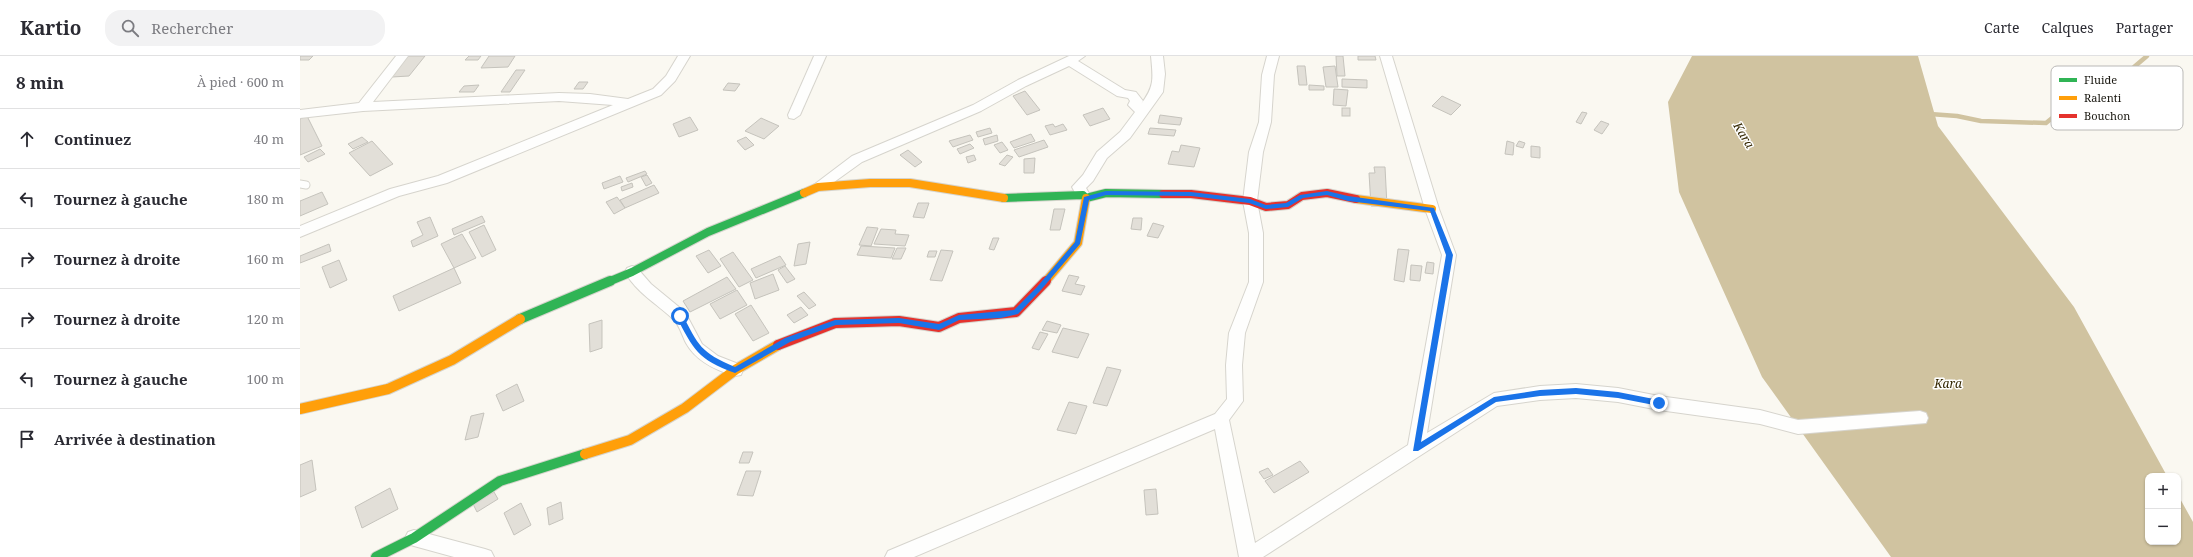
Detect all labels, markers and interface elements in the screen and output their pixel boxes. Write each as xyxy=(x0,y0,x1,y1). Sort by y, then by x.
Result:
search box xyxy=(105,10,385,46)
text: Kartio xyxy=(20,15,81,41)
icon: search xyxy=(119,17,141,39)
text: Rechercher xyxy=(151,18,233,38)
text: Carte xyxy=(1984,18,2020,37)
text: Calques xyxy=(2042,18,2094,37)
text: Partager xyxy=(2116,18,2173,37)
legend xyxy=(2051,66,2183,130)
text: 8 min xyxy=(16,71,64,94)
text: Fluide xyxy=(2084,72,2117,87)
text: À pied · 600 m xyxy=(197,73,284,91)
text: Ralenti xyxy=(2084,90,2122,105)
text: Bouchon xyxy=(2084,108,2130,123)
water label: Kara xyxy=(1729,118,1758,151)
icon: ahead xyxy=(16,128,38,150)
text: Continuez xyxy=(54,129,131,149)
text: 40 m xyxy=(254,130,284,148)
icon: left xyxy=(16,188,38,210)
text: Tournez à gauche xyxy=(54,189,188,209)
text: 180 m xyxy=(247,190,284,208)
icon: right xyxy=(16,248,38,270)
text: Tournez à droite xyxy=(54,249,180,269)
text: 160 m xyxy=(247,250,284,268)
route start xyxy=(671,307,689,325)
icon: right xyxy=(16,308,38,330)
text: Tournez à droite xyxy=(54,309,180,329)
text: 120 m xyxy=(247,310,284,328)
icon: left xyxy=(16,368,38,390)
text: Tournez à gauche xyxy=(54,369,188,389)
text: 100 m xyxy=(247,370,284,388)
water label: Kara xyxy=(1933,375,1962,392)
route end xyxy=(1650,394,1668,412)
icon: arrive xyxy=(16,428,38,450)
text: Arrivée à destination xyxy=(54,429,216,449)
map controls xyxy=(2145,473,2181,545)
button: + xyxy=(2145,473,2181,509)
button: − xyxy=(2145,509,2181,545)

